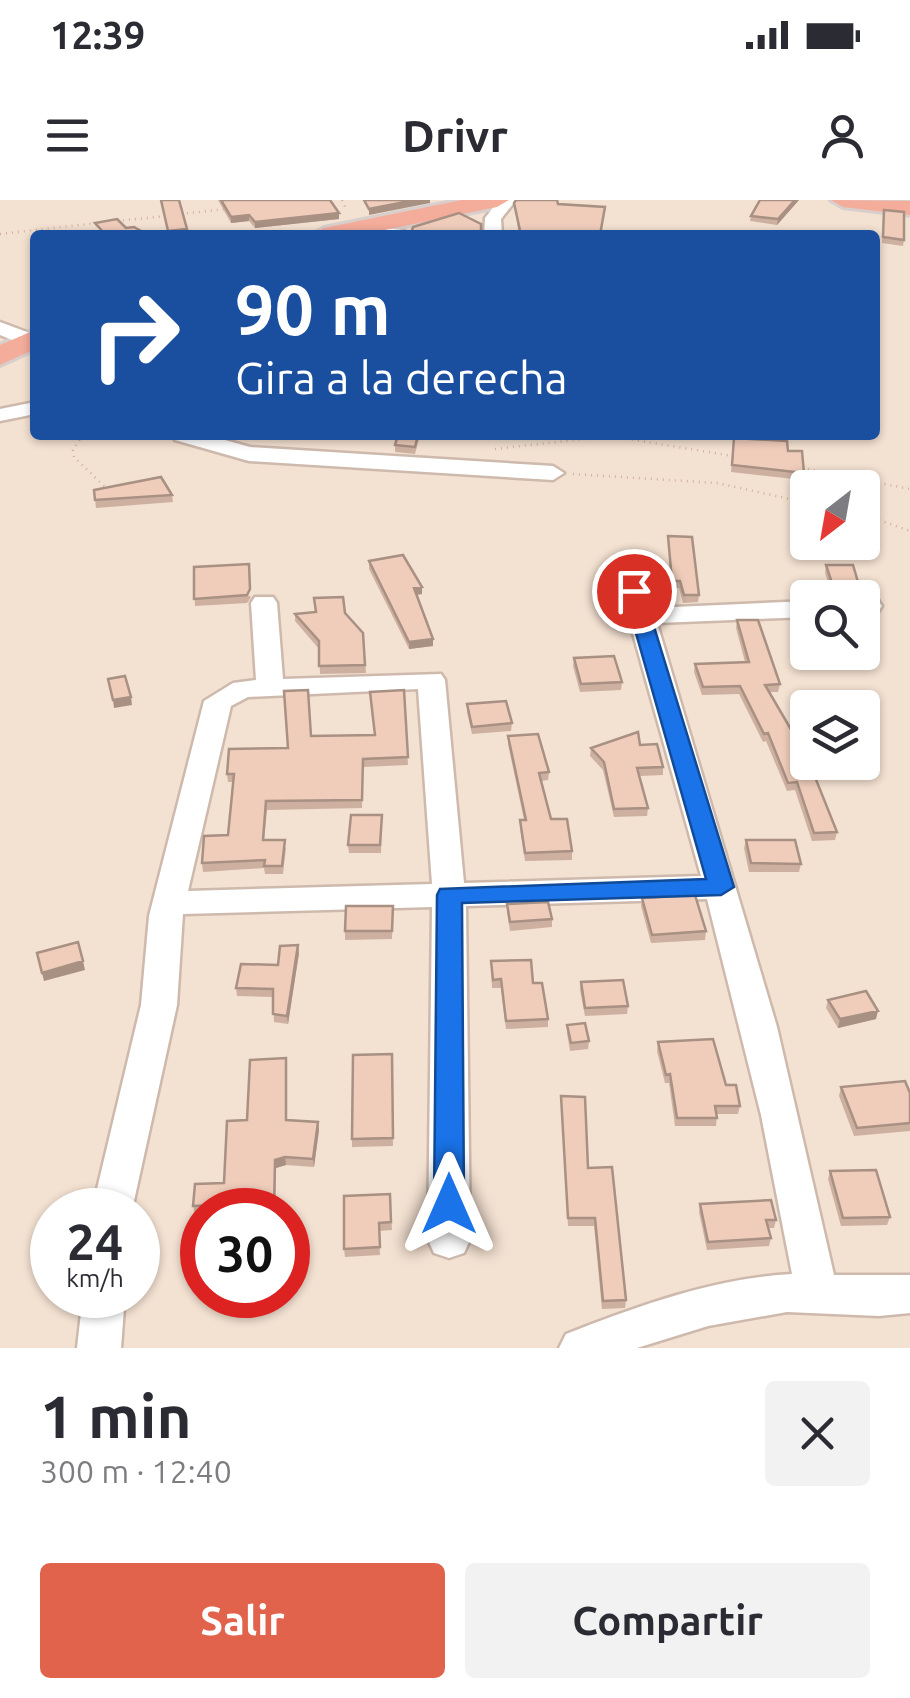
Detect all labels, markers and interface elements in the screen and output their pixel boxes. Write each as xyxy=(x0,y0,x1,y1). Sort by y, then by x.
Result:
text: 12:39 xyxy=(50,14,145,56)
icon: menu xyxy=(40,108,95,163)
icon: person xyxy=(815,108,870,163)
text: Drivr xyxy=(402,110,508,161)
icon: right xyxy=(70,270,200,400)
text: 90 m xyxy=(235,270,391,348)
text: Gira a la derecha xyxy=(235,352,568,403)
north arrow xyxy=(790,470,880,560)
map controls xyxy=(790,470,880,780)
pin xyxy=(592,549,677,634)
icon: arrive xyxy=(607,564,662,619)
button: search xyxy=(790,580,880,670)
button: layers xyxy=(790,690,880,780)
position arrow xyxy=(397,1152,501,1256)
speed limit sign: 30 xyxy=(180,1188,310,1318)
text: 24 xyxy=(67,1213,123,1269)
text: km/h xyxy=(66,1264,124,1292)
button: close xyxy=(765,1381,870,1486)
text: 1 min xyxy=(40,1382,192,1449)
text: 300 m · 12:40 xyxy=(40,1453,232,1489)
button: Salir xyxy=(40,1563,445,1678)
button: Compartir xyxy=(465,1563,870,1678)

